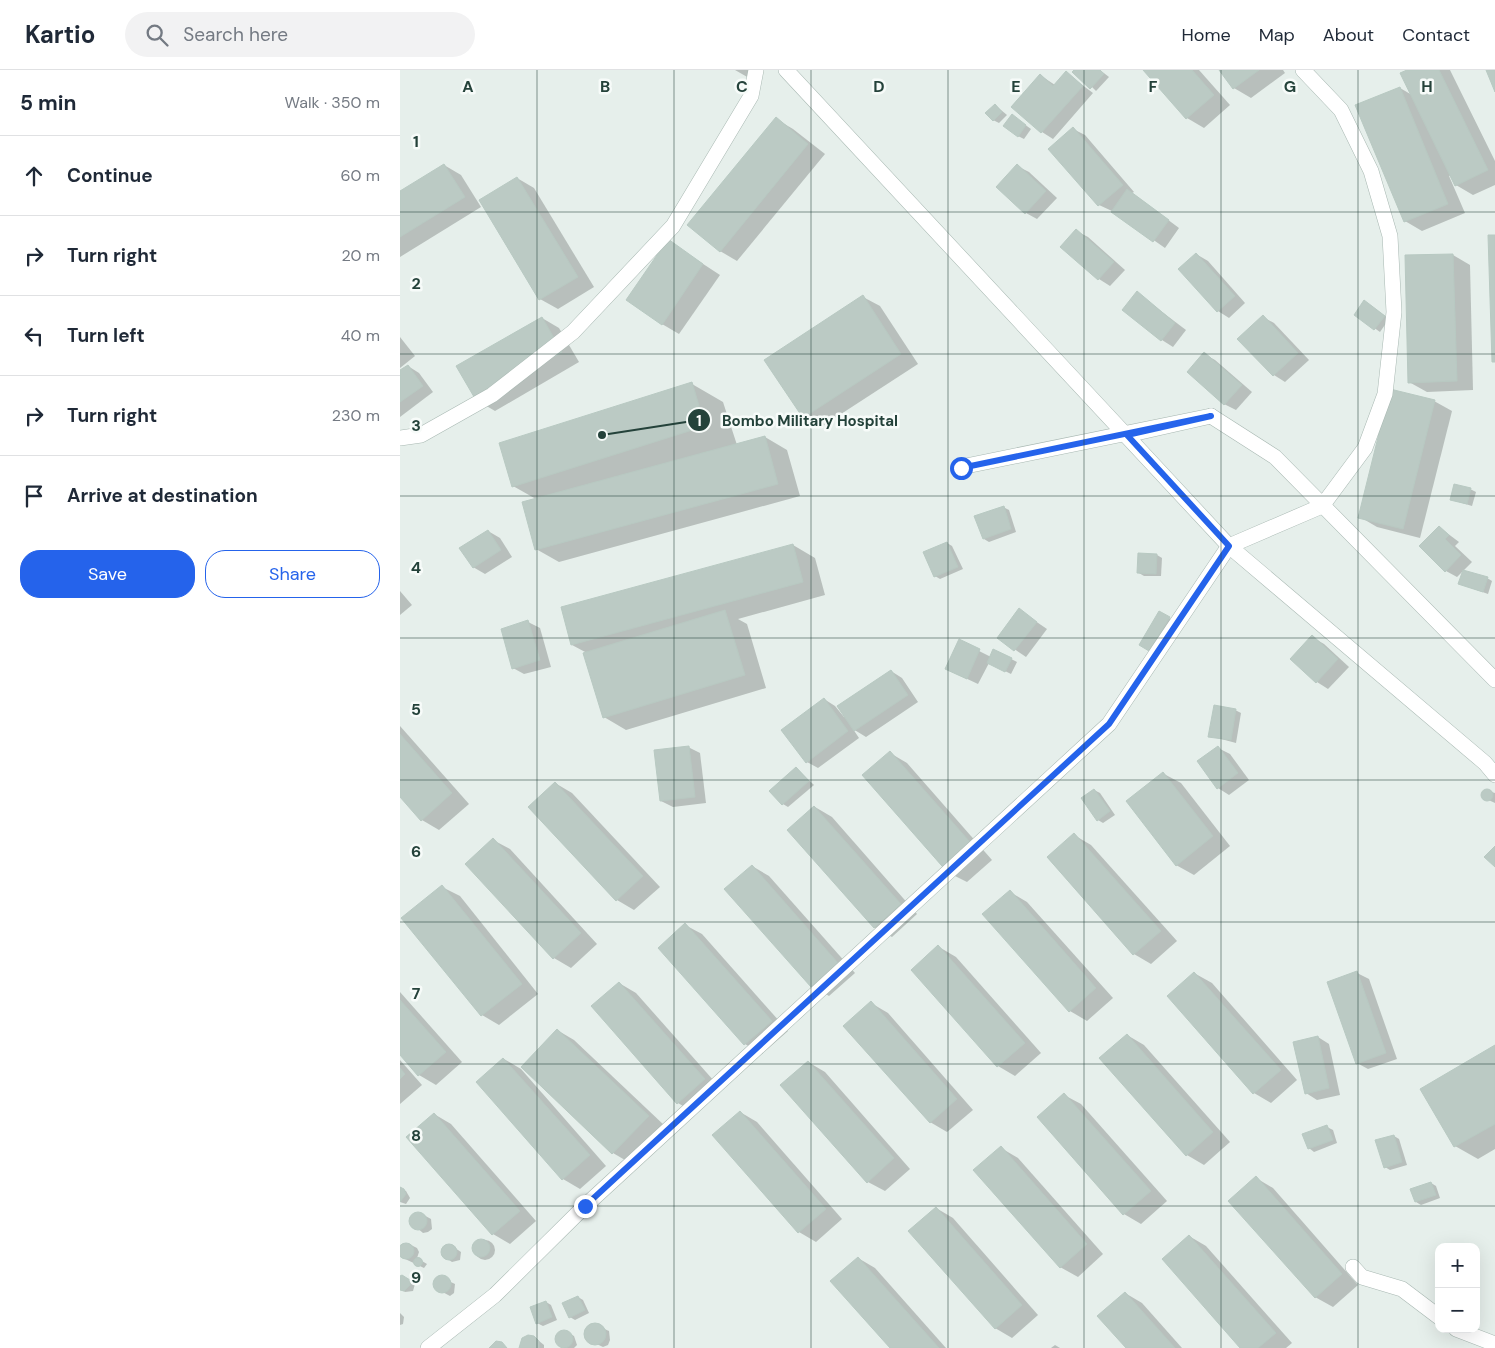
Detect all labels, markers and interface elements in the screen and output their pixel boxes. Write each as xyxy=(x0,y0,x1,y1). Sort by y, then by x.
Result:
search box xyxy=(125,12,475,57)
text: Kartio xyxy=(25,19,95,50)
icon: search xyxy=(143,21,171,49)
text: Search here xyxy=(183,22,288,47)
text: Home xyxy=(1181,23,1231,47)
text: Map xyxy=(1259,23,1295,47)
text: About xyxy=(1323,23,1374,47)
text: Contact xyxy=(1402,23,1470,47)
text: A xyxy=(462,76,474,97)
text: B xyxy=(600,76,610,97)
text: C xyxy=(736,76,748,97)
text: D xyxy=(873,76,885,97)
text: E xyxy=(1011,76,1021,97)
text: F xyxy=(1149,76,1158,97)
text: G xyxy=(1284,76,1296,97)
text: H xyxy=(1421,76,1433,97)
text: 5 min xyxy=(20,89,76,117)
text: Walk · 350 m xyxy=(285,92,380,113)
text: 1 xyxy=(413,131,419,152)
icon: ahead xyxy=(20,162,48,190)
text: Continue xyxy=(67,163,153,188)
text: 60 m xyxy=(340,165,380,186)
icon: right xyxy=(20,242,48,270)
text: Turn right xyxy=(67,243,157,268)
text: 20 m xyxy=(341,245,380,266)
text: 2 xyxy=(411,273,421,294)
icon: left xyxy=(20,322,48,350)
text: Turn left xyxy=(67,323,145,348)
text: 40 m xyxy=(341,325,380,346)
icon: right xyxy=(20,402,48,430)
text: Turn right xyxy=(67,403,157,428)
text: 230 m xyxy=(332,405,380,426)
callout: Bombo Military Hospital xyxy=(687,405,908,435)
text: 1 xyxy=(696,411,702,431)
text: Bombo Military Hospital xyxy=(722,411,898,431)
text: 3 xyxy=(411,415,421,436)
route start xyxy=(950,457,973,480)
icon: arrive xyxy=(20,482,48,510)
text: Arrive at destination xyxy=(67,483,258,508)
button: Save xyxy=(20,550,195,598)
button: Share xyxy=(205,550,380,598)
text: 4 xyxy=(411,557,421,578)
text: 5 xyxy=(411,699,421,720)
text: 6 xyxy=(411,841,421,862)
text: 7 xyxy=(412,983,421,1004)
text: 8 xyxy=(411,1125,421,1146)
route end xyxy=(574,1195,597,1218)
map controls xyxy=(1435,1243,1480,1333)
button: + xyxy=(1435,1243,1480,1288)
text: 9 xyxy=(411,1267,421,1288)
button: − xyxy=(1435,1288,1480,1333)

